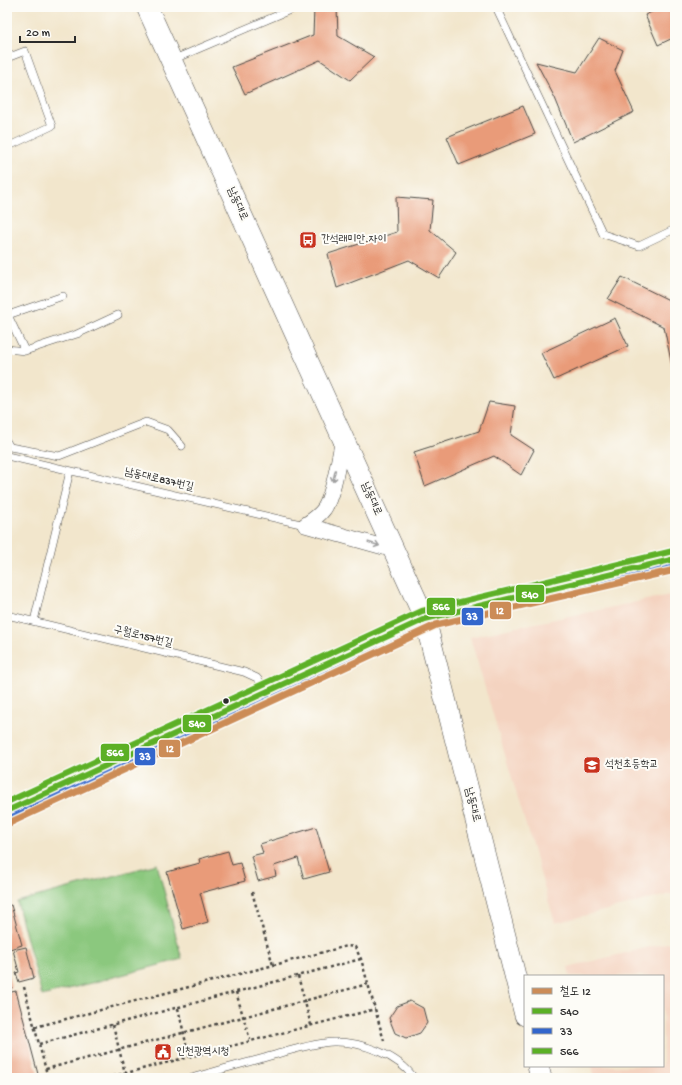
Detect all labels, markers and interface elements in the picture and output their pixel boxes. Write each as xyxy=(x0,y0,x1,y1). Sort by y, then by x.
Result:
scale bar xyxy=(20,18,75,44)
text: 20 m xyxy=(26,27,51,41)
street label: 남동대로 xyxy=(224,185,250,223)
bus stop icon: 간석래미안.자이 xyxy=(298,230,318,250)
place label: 간석래미안.자이 xyxy=(321,234,386,246)
street label: 남동대로837번길 xyxy=(123,465,195,494)
one-way arrow xyxy=(330,470,338,483)
street label: 남동대로 xyxy=(358,480,384,518)
one-way arrow xyxy=(367,541,380,548)
line badge: 540 xyxy=(515,584,545,603)
text: 540 xyxy=(521,590,539,602)
line badge: 566 xyxy=(426,597,456,616)
line badge: I2 xyxy=(489,601,512,620)
text: 566 xyxy=(433,602,450,614)
text: I2 xyxy=(496,606,505,618)
line badge: 33 xyxy=(461,607,484,626)
text: 33 xyxy=(465,612,478,624)
street label: 구월로157번길 xyxy=(112,623,174,650)
unlabelled marker xyxy=(221,696,231,706)
line badge: 540 xyxy=(182,714,212,733)
text: 540 xyxy=(188,719,206,731)
line badge: I2 xyxy=(158,739,181,758)
line badge: 566 xyxy=(100,743,130,762)
text: I2 xyxy=(166,744,175,756)
line badge: 33 xyxy=(134,747,156,766)
text: 566 xyxy=(107,748,124,760)
text: 33 xyxy=(138,752,151,764)
school or university icon: 석천초등학교 xyxy=(582,755,602,775)
place label: 석천초등학교 xyxy=(605,758,658,771)
street label: 남동대로 xyxy=(462,786,482,824)
legend xyxy=(524,975,664,1067)
text: 철도 I2 xyxy=(560,985,591,1000)
text: 540 xyxy=(560,1006,579,1020)
text: 33 xyxy=(559,1026,572,1040)
public building icon: 인천광역시청 xyxy=(153,1042,173,1062)
place label: 인천광역시청 xyxy=(176,1046,229,1058)
text: 566 xyxy=(560,1046,579,1060)

